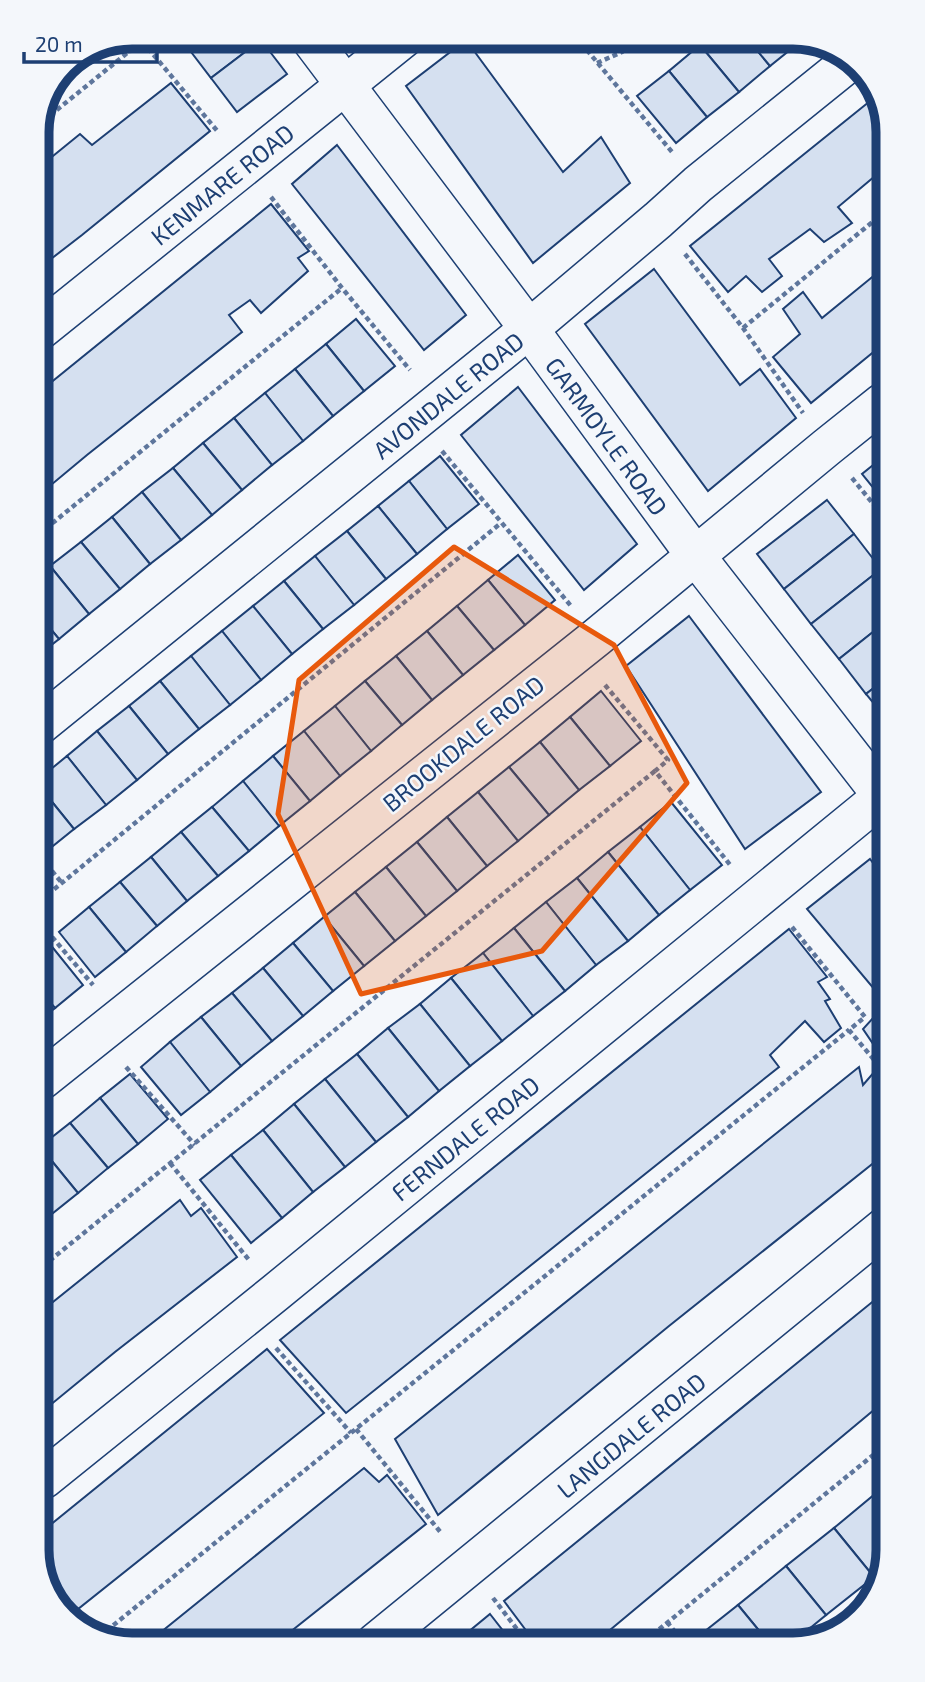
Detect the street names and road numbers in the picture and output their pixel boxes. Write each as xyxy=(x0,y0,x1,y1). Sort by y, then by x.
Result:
street label: KENMARE ROAD xyxy=(145,117,299,251)
street label: AVONDALE ROAD xyxy=(367,325,529,465)
street label: GARMOYLE ROAD xyxy=(540,351,674,521)
street label: BROOKDALE ROAD xyxy=(376,669,550,817)
street label: FERNDALE ROAD xyxy=(385,1070,545,1206)
street label: LANGDALE ROAD xyxy=(551,1366,711,1504)

